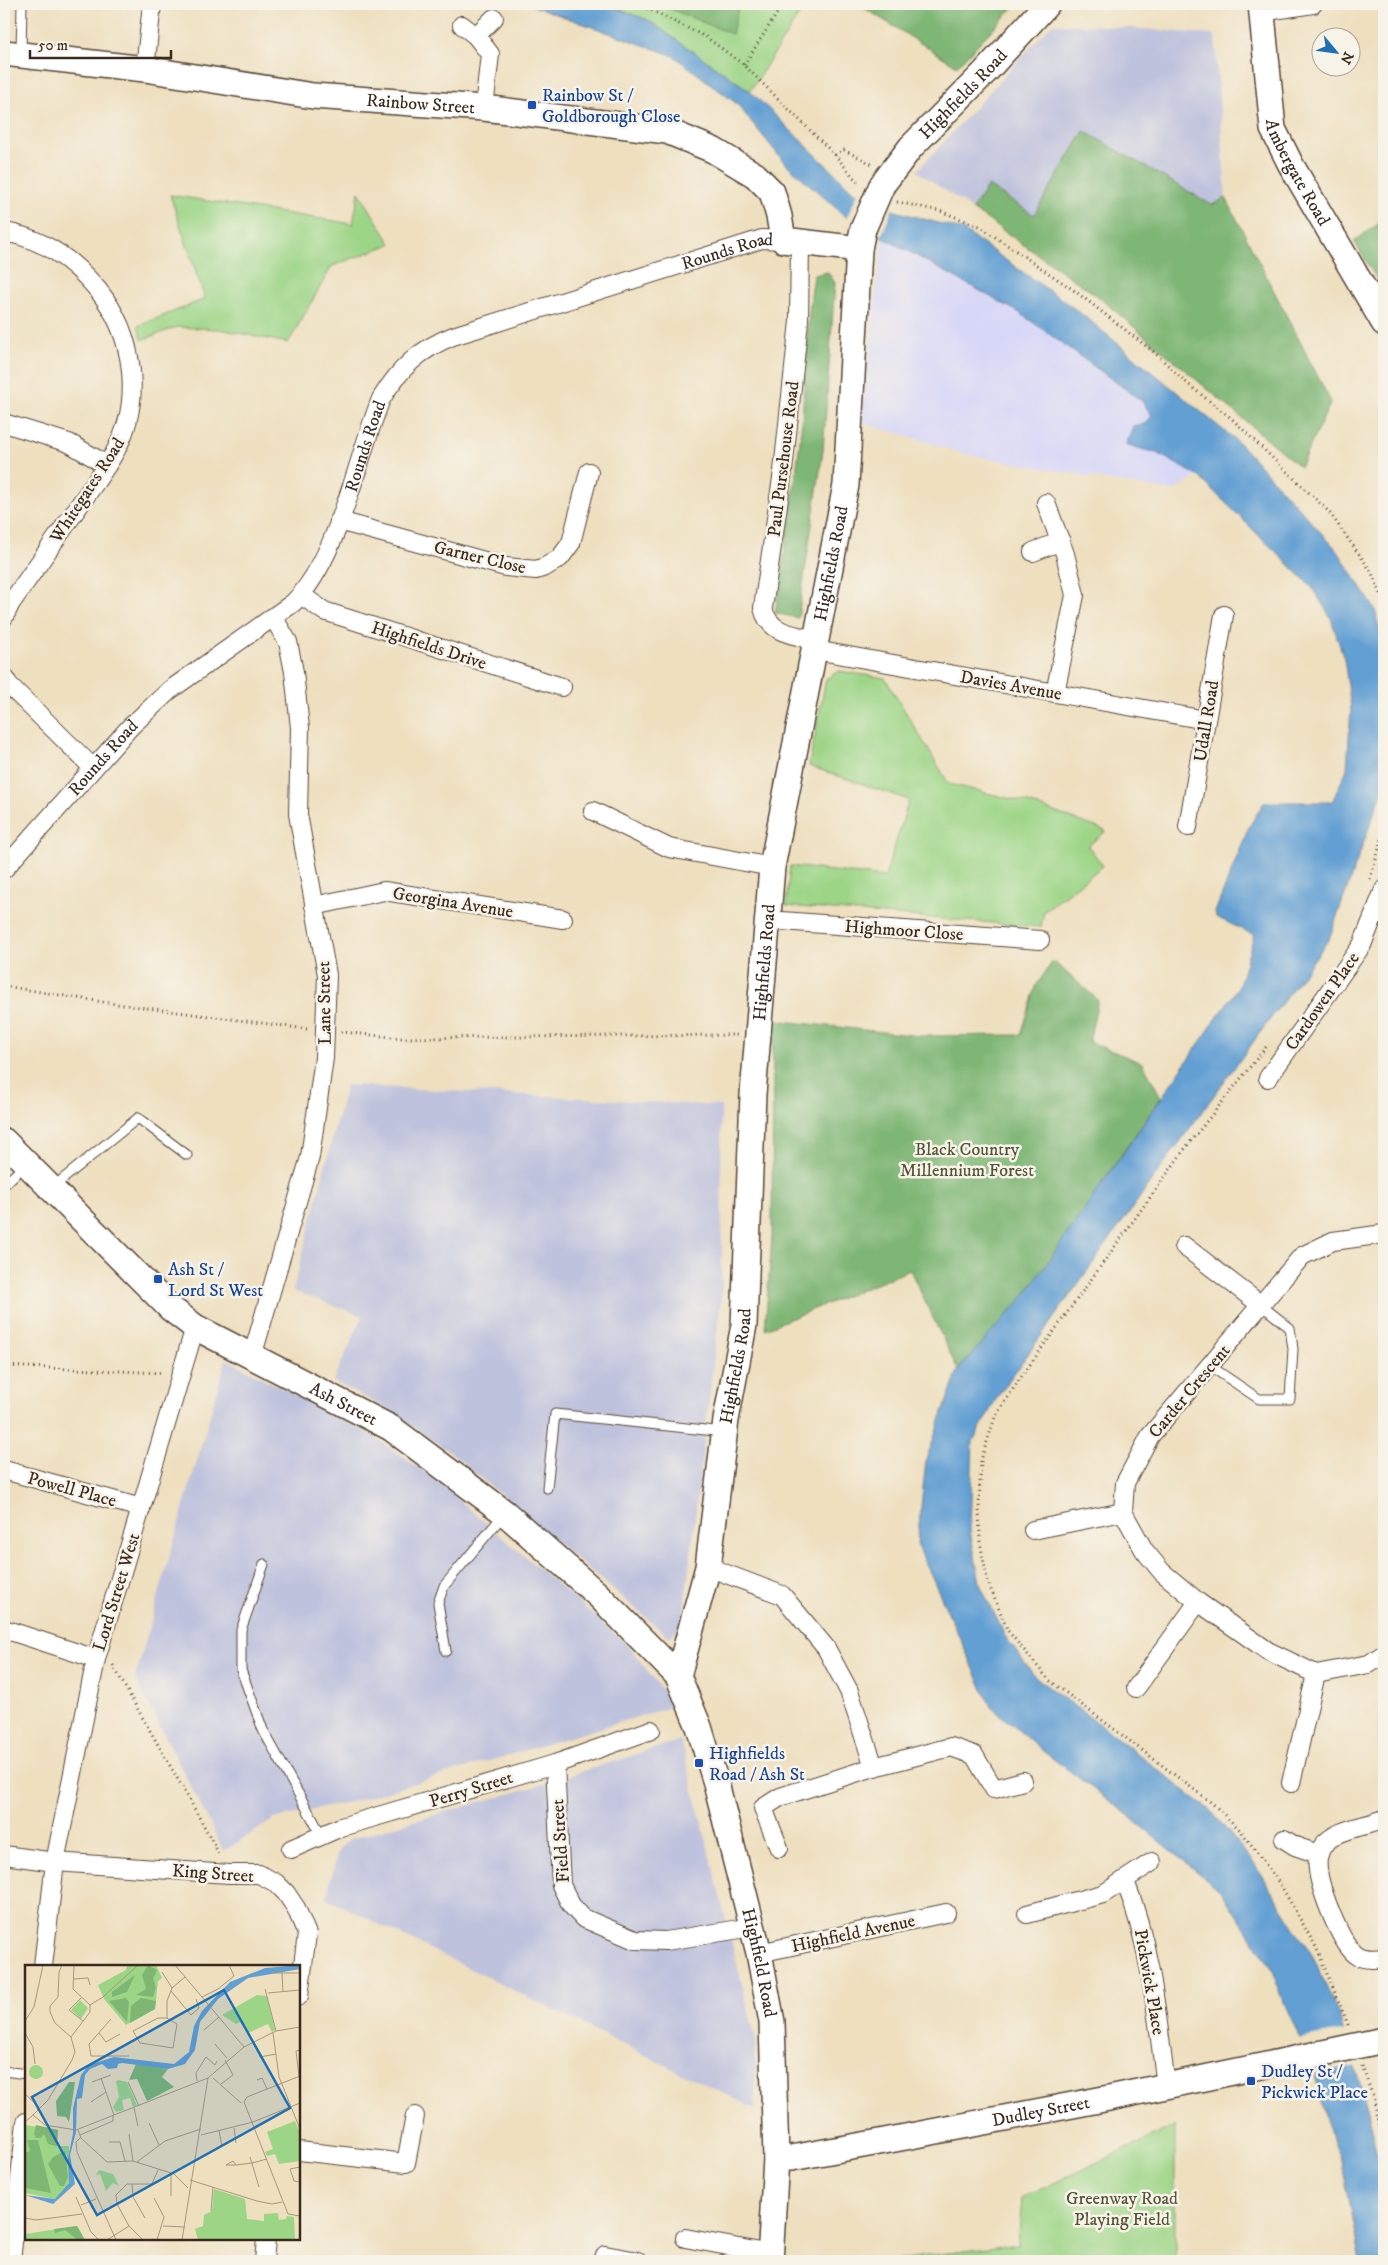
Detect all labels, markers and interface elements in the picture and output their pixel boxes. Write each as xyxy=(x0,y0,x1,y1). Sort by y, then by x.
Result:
scale bar xyxy=(30,28,171,60)
north arrow xyxy=(1310,28,1360,78)
text: 50 m xyxy=(38,36,68,55)
street label: Highfields Road xyxy=(915,45,1012,144)
text: N xyxy=(1336,48,1357,68)
place label: Rainbow St / Goldborough Close xyxy=(542,85,681,128)
street label: Rainbow Street xyxy=(366,90,476,119)
marker: Rainbow St / Goldborough Close xyxy=(526,99,538,111)
street label: Ambergate Road xyxy=(1260,118,1334,230)
street label: Rounds Road xyxy=(679,229,774,276)
street label: Paul Pursehouse Road xyxy=(764,380,804,538)
street label: Rounds Road xyxy=(341,398,391,495)
street label: Whitegates Road xyxy=(45,434,130,548)
street label: Highfields Road xyxy=(810,504,854,623)
street label: Garner Close xyxy=(432,537,528,579)
street label: Highfields Drive xyxy=(368,617,489,675)
street label: Davies Avenue xyxy=(958,666,1063,706)
street label: Udall Road xyxy=(1190,679,1224,763)
street label: Rounds Road xyxy=(64,715,143,801)
street label: Georgina Avenue xyxy=(391,883,515,923)
street label: Highfields Road xyxy=(749,903,781,1022)
street label: Highmoor Close xyxy=(844,916,964,946)
street label: Cardowen Place xyxy=(1281,948,1365,1055)
street label: Lane Street xyxy=(313,961,337,1045)
park label: Black Country Millennium Forest xyxy=(900,1139,1034,1182)
place label: Ash St / Lord St West xyxy=(168,1259,263,1302)
marker: Ash St / Lord St West xyxy=(152,1273,164,1285)
street label: Highfields Road xyxy=(715,1308,757,1426)
street label: Carder Crescent xyxy=(1144,1340,1235,1443)
street label: Ash Street xyxy=(305,1378,381,1431)
street label: Powell Place xyxy=(25,1468,119,1512)
street label: Lord Street West xyxy=(89,1530,145,1654)
place label: Highfields Road / Ash St xyxy=(709,1743,805,1786)
marker: Highfields Road / Ash St xyxy=(693,1757,705,1769)
street label: Perry Street xyxy=(427,1767,516,1813)
street label: Field Street xyxy=(547,1798,575,1884)
street label: King Street xyxy=(171,1860,255,1888)
street label: Highfield Road xyxy=(736,1906,781,2019)
street label: Highfield Avenue xyxy=(789,1910,917,1958)
street label: Pickwick Place xyxy=(1129,1928,1169,2037)
inset map xyxy=(25,1965,300,2240)
place label: Dudley St / Pickwick Place xyxy=(1261,2061,1368,2104)
marker: Dudley St / Pickwick Place xyxy=(1245,2075,1257,2087)
street label: Dudley Street xyxy=(990,2092,1092,2132)
park label: Greenway Road Playing Field xyxy=(1066,2188,1178,2231)

